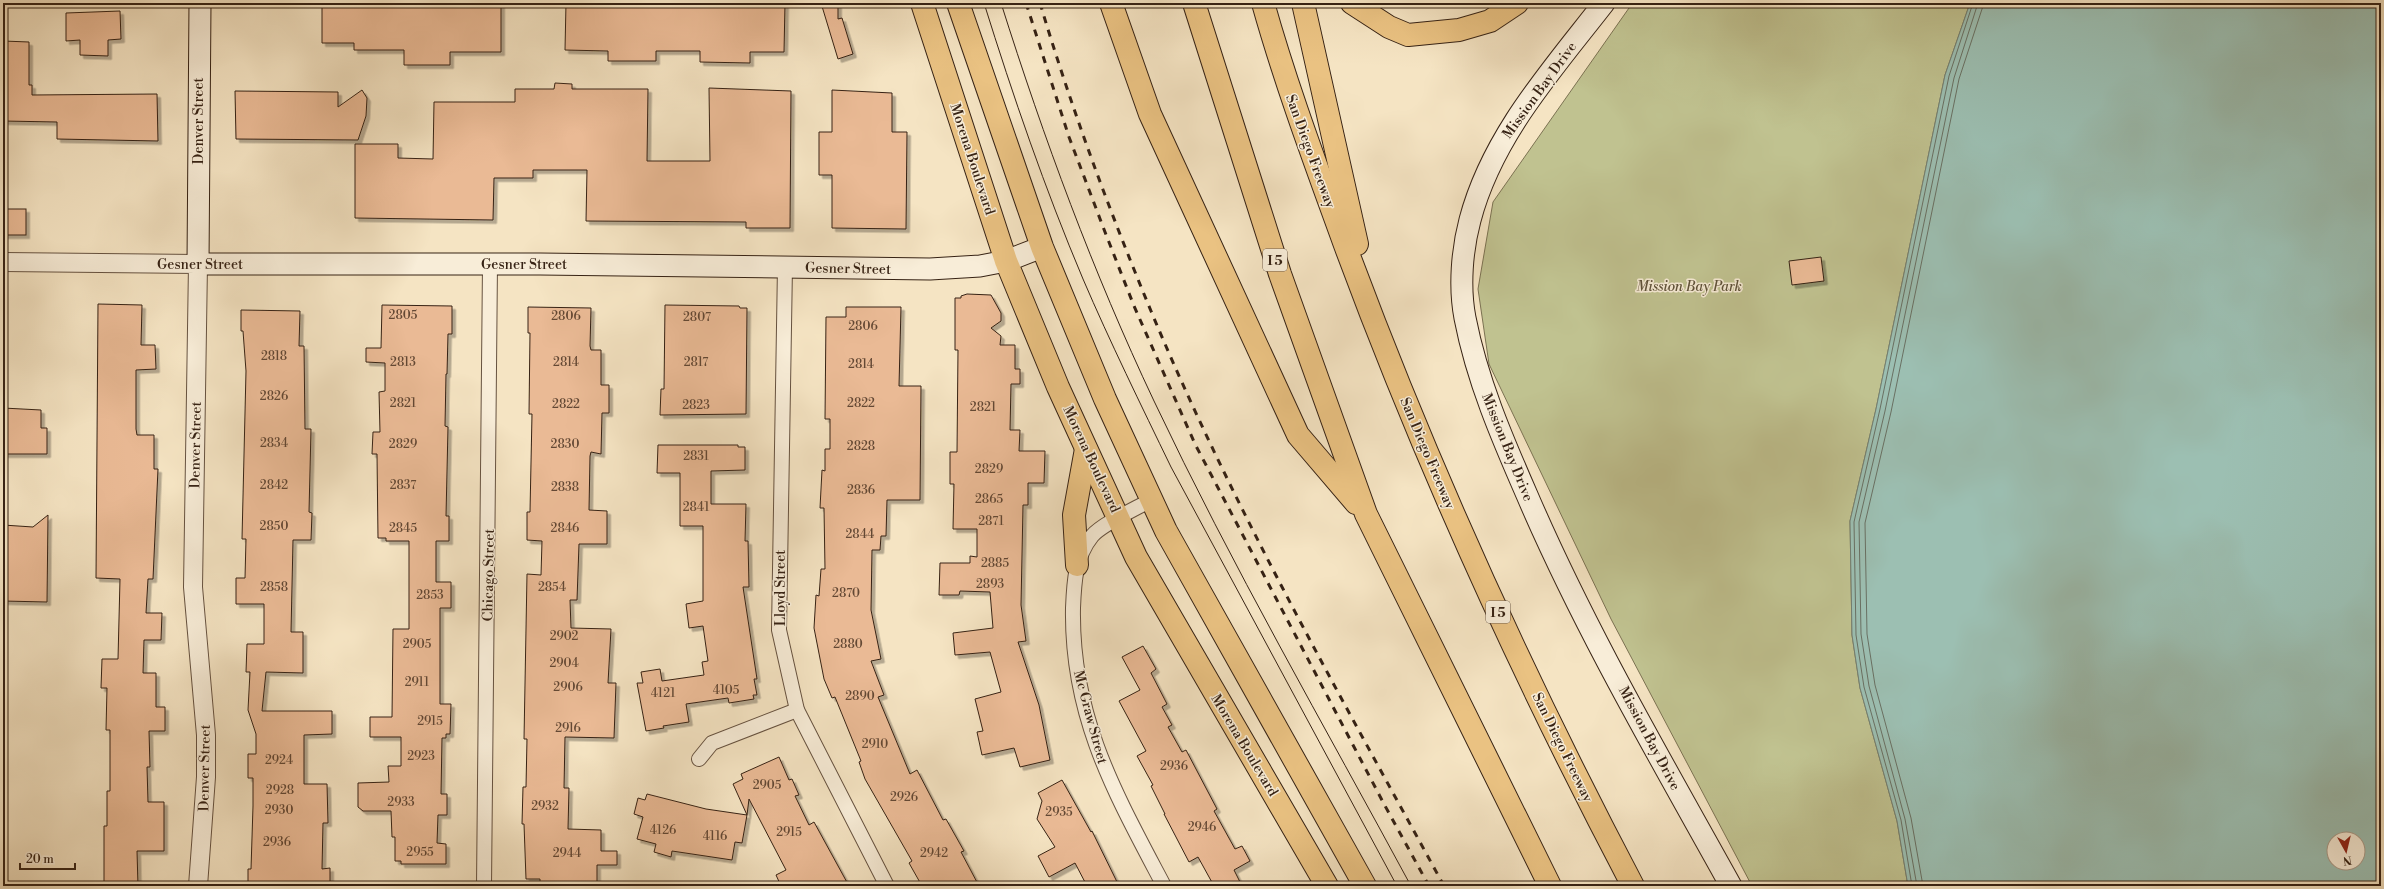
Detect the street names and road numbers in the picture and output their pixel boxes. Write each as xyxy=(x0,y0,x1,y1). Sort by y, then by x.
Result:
street label: Mission Bay Drive xyxy=(1499,39,1581,142)
street label: Denver Street xyxy=(190,77,208,164)
street label: San Diego Freeway xyxy=(1281,92,1339,211)
street label: Morena Boulevard xyxy=(946,101,999,217)
road number: I 5 xyxy=(1263,249,1287,271)
street label: Gesner Street xyxy=(157,256,243,274)
street label: Gesner Street xyxy=(481,256,567,274)
street label: Gesner Street xyxy=(805,259,891,279)
street label: Mission Bay Drive xyxy=(1477,391,1537,504)
street label: San Diego Freeway xyxy=(1395,395,1459,512)
street label: Denver Street xyxy=(186,401,206,489)
street label: Morena Boulevard xyxy=(1058,403,1124,516)
street label: Chicago Street xyxy=(479,528,499,622)
street label: Lloyd Street xyxy=(772,550,790,626)
road number: I 5 xyxy=(1486,601,1510,623)
street label: Mc Graw Street xyxy=(1069,668,1111,766)
street label: Mission Bay Drive xyxy=(1614,683,1684,794)
street label: San Diego Freeway xyxy=(1528,690,1596,805)
street label: Morena Boulevard xyxy=(1206,691,1282,800)
street label: Denver Street xyxy=(195,724,215,812)

